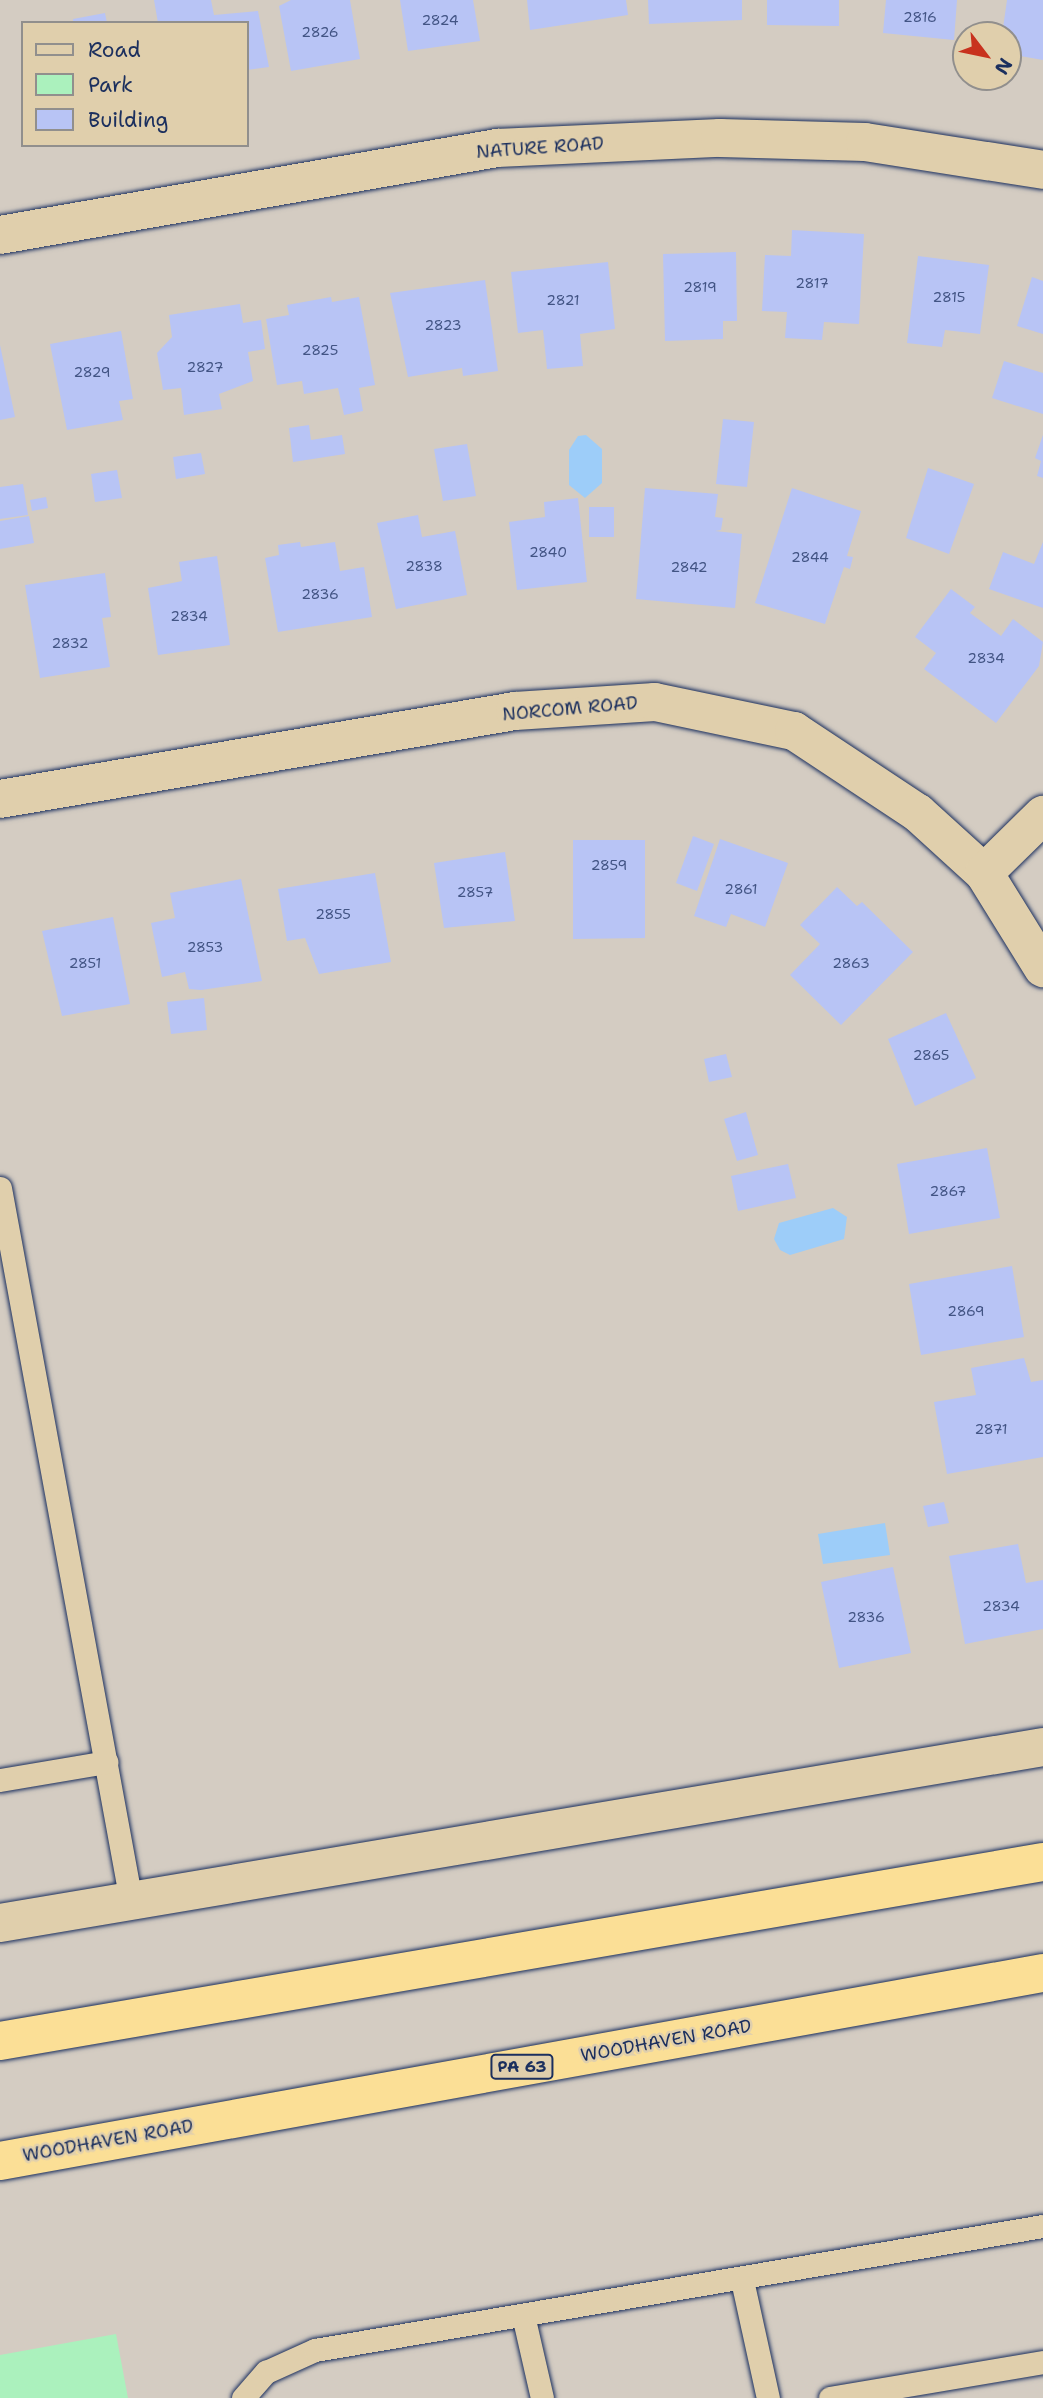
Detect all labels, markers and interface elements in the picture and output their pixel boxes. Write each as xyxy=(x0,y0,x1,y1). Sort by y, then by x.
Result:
house number: 2816 xyxy=(903,9,937,25)
house number: 2824 xyxy=(421,12,459,28)
legend xyxy=(21,21,248,147)
north arrow xyxy=(952,21,1022,91)
house number: 2826 xyxy=(301,24,339,40)
text: Road xyxy=(88,36,141,64)
text: N xyxy=(989,53,1018,79)
text: Park xyxy=(88,71,133,99)
text: Building xyxy=(88,106,168,134)
street label: NATURE ROAD xyxy=(475,133,605,163)
house number: 2817 xyxy=(795,275,829,291)
house number: 2819 xyxy=(683,279,717,295)
house number: 2815 xyxy=(933,289,965,305)
house number: 2821 xyxy=(546,292,580,308)
house number: 2823 xyxy=(424,317,462,333)
house number: 2825 xyxy=(302,342,338,358)
house number: 2827 xyxy=(187,359,223,375)
house number: 2829 xyxy=(73,364,111,380)
house number: 2840 xyxy=(529,544,567,560)
house number: 2844 xyxy=(791,549,829,565)
house number: 2838 xyxy=(405,558,443,574)
house number: 2842 xyxy=(670,559,708,575)
house number: 2836 xyxy=(301,586,339,602)
house number: 2834 xyxy=(170,608,208,624)
house number: 2832 xyxy=(51,635,89,651)
house number: 2834 xyxy=(967,650,1005,666)
street label: NORCOM ROAD xyxy=(501,692,639,726)
house number: 2859 xyxy=(591,857,627,873)
house number: 2861 xyxy=(724,881,758,897)
house number: 2857 xyxy=(457,884,493,900)
house number: 2855 xyxy=(315,906,351,922)
house number: 2853 xyxy=(187,939,223,955)
house number: 2851 xyxy=(69,955,101,971)
house number: 2863 xyxy=(832,955,870,971)
house number: 2865 xyxy=(913,1047,949,1063)
house number: 2867 xyxy=(930,1183,966,1199)
house number: 2869 xyxy=(947,1303,985,1319)
house number: 2871 xyxy=(974,1421,1008,1437)
house number: 2834 xyxy=(982,1598,1020,1614)
house number: 2836 xyxy=(847,1609,885,1625)
street label: WOODHAVEN ROAD xyxy=(579,2015,753,2067)
road number: PA 63 xyxy=(489,2054,555,2080)
street label: WOODHAVEN ROAD xyxy=(21,2115,195,2167)

